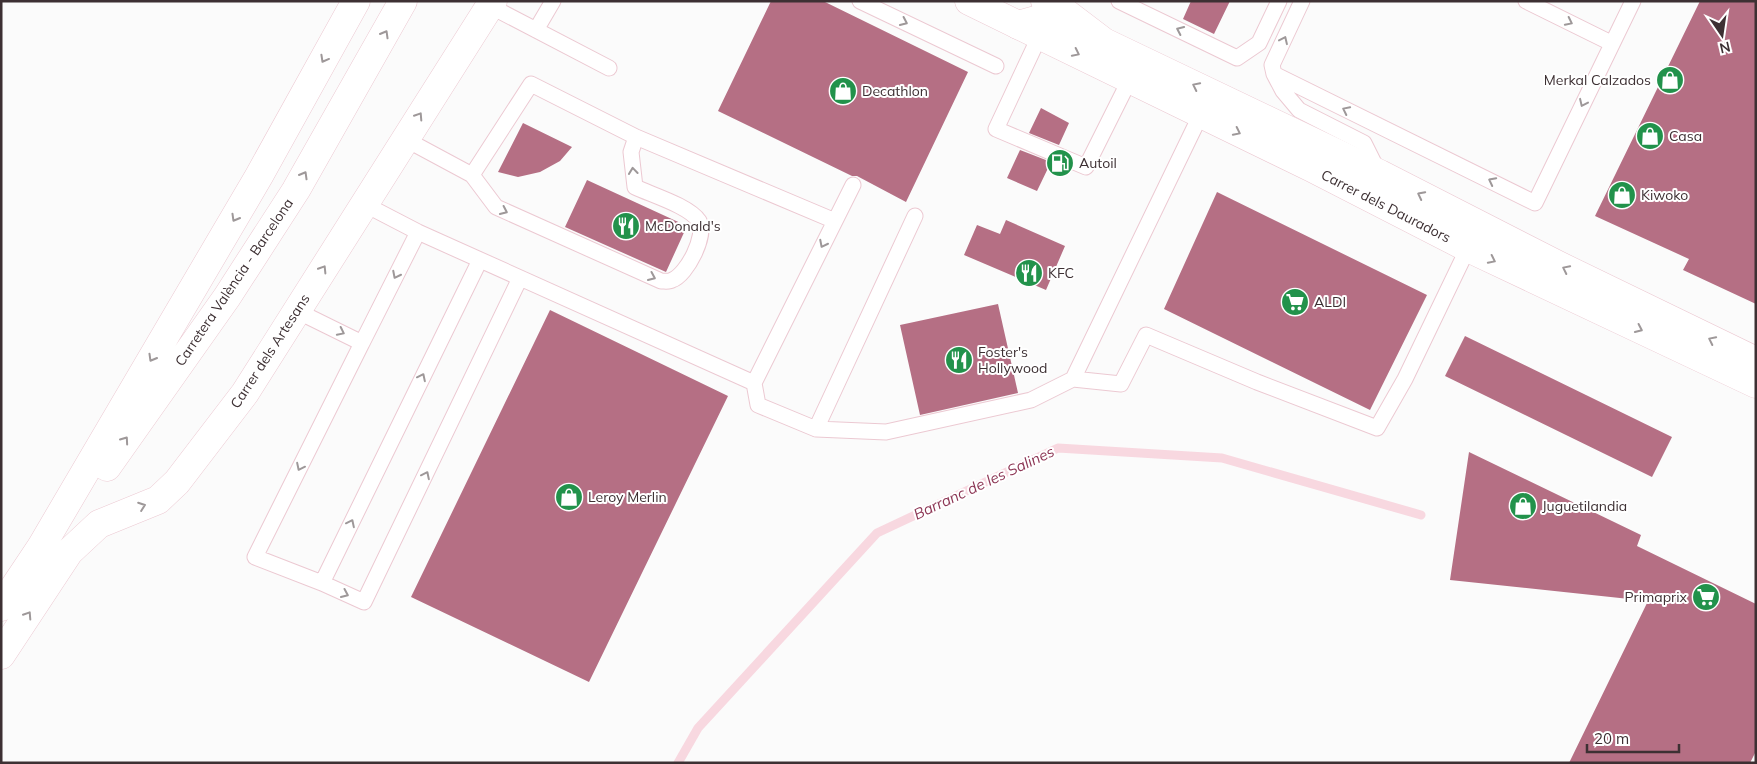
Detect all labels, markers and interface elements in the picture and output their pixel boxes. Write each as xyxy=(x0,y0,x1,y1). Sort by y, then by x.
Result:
north arrow xyxy=(1697,10,1747,60)
one-way arrow xyxy=(899,16,908,26)
one-way arrow xyxy=(1564,16,1573,26)
one-way arrow xyxy=(1176,26,1185,36)
one-way arrow xyxy=(378,30,388,39)
one-way arrow xyxy=(1278,36,1288,45)
text: N xyxy=(1718,38,1732,58)
one-way arrow xyxy=(1071,46,1080,57)
one-way arrow xyxy=(320,54,330,63)
shop icon: Merkal Calzados xyxy=(1655,65,1685,95)
place label: Merkal Calzados xyxy=(1544,71,1651,89)
shop icon: Decathlon xyxy=(828,76,858,106)
place label: Decathlon xyxy=(862,82,928,100)
one-way arrow xyxy=(1192,82,1201,93)
one-way arrow xyxy=(1579,98,1589,107)
one-way arrow xyxy=(1342,106,1351,116)
one-way arrow xyxy=(413,113,422,122)
shop icon: Casa xyxy=(1635,121,1665,151)
one-way arrow xyxy=(1232,126,1241,136)
place label: Casa xyxy=(1669,127,1702,145)
fuel station icon: Autoil xyxy=(1045,148,1075,178)
place label: Autoil xyxy=(1079,154,1117,172)
street label: Carrer dels Dauradors xyxy=(1318,166,1454,246)
one-way arrow xyxy=(628,167,639,175)
one-way arrow xyxy=(298,171,308,180)
one-way arrow xyxy=(1488,177,1497,188)
shop icon: Kiwoko xyxy=(1607,180,1637,210)
place label: Kiwoko xyxy=(1641,186,1688,204)
one-way arrow xyxy=(1417,191,1426,201)
street label: Carretera València - Barcelona xyxy=(171,195,297,369)
one-way arrow xyxy=(499,204,508,215)
restaurant icon: McDonald's xyxy=(611,211,641,241)
one-way arrow xyxy=(231,212,241,221)
place label: McDonald's xyxy=(645,217,721,235)
one-way arrow xyxy=(819,239,829,248)
one-way arrow xyxy=(1487,254,1496,264)
restaurant icon: KFC xyxy=(1014,258,1044,288)
place label: KFC xyxy=(1048,264,1074,282)
one-way arrow xyxy=(317,265,327,274)
one-way arrow xyxy=(1562,265,1571,275)
one-way arrow xyxy=(392,270,402,279)
one-way arrow xyxy=(647,271,656,281)
supermarket icon: ALDI xyxy=(1280,287,1310,317)
street label: Carrer dels Artesans xyxy=(226,290,314,412)
place label: ALDI xyxy=(1314,293,1346,311)
one-way arrow xyxy=(1634,323,1643,334)
one-way arrow xyxy=(336,326,345,337)
one-way arrow xyxy=(1708,336,1717,346)
place label: Foster's Hollywood xyxy=(978,343,1047,377)
restaurant icon: Foster's Hollywood xyxy=(944,345,974,375)
one-way arrow xyxy=(149,352,159,361)
one-way arrow xyxy=(416,374,426,383)
one-way arrow xyxy=(119,436,128,446)
water label: Barranc de les Salines xyxy=(910,442,1057,524)
one-way arrow xyxy=(296,462,306,471)
one-way arrow xyxy=(419,471,429,480)
shop icon: Leroy Merlin xyxy=(554,482,584,512)
place label: Leroy Merlin xyxy=(588,488,667,506)
shop icon: Juguetilandia xyxy=(1508,491,1538,521)
place label: Juguetilandia xyxy=(1542,497,1627,515)
one-way arrow xyxy=(137,502,145,512)
one-way arrow xyxy=(345,520,355,529)
supermarket icon: Primaprix xyxy=(1691,582,1721,612)
one-way arrow xyxy=(340,587,349,598)
place label: Primaprix xyxy=(1625,588,1688,606)
one-way arrow xyxy=(22,611,31,620)
scale bar xyxy=(1587,722,1680,754)
text: 20 m xyxy=(1594,729,1629,748)

